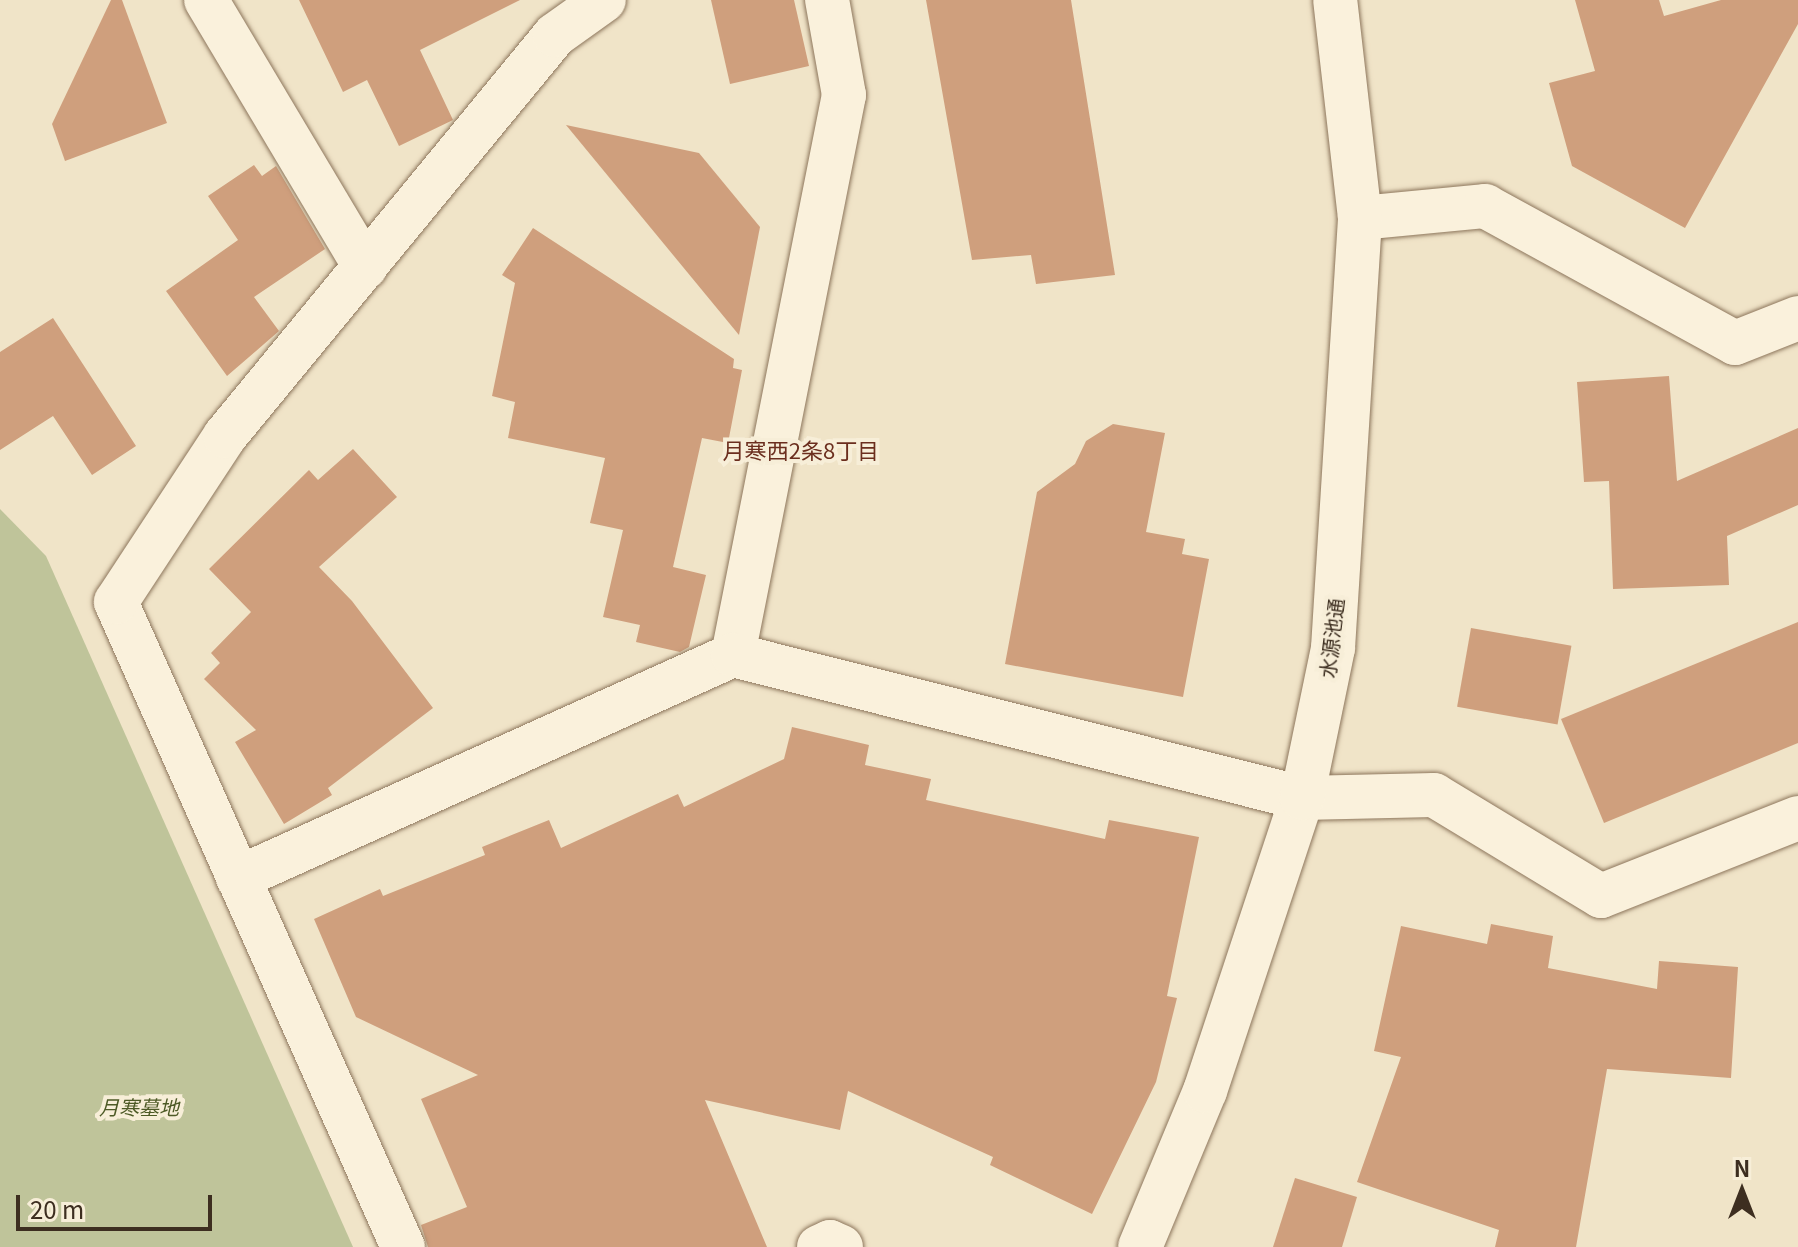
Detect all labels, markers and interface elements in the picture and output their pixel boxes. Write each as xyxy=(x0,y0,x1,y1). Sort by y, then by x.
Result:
district label: 月寒西2条8丁目 xyxy=(723,437,879,463)
street label: 水源池通 xyxy=(1314,597,1348,679)
park label: 月寒墓地 xyxy=(99,1094,179,1118)
north arrow xyxy=(1702,1151,1782,1231)
text: N xyxy=(1734,1151,1750,1183)
scale bar xyxy=(20,1179,216,1229)
text: 20 m xyxy=(30,1191,84,1226)

